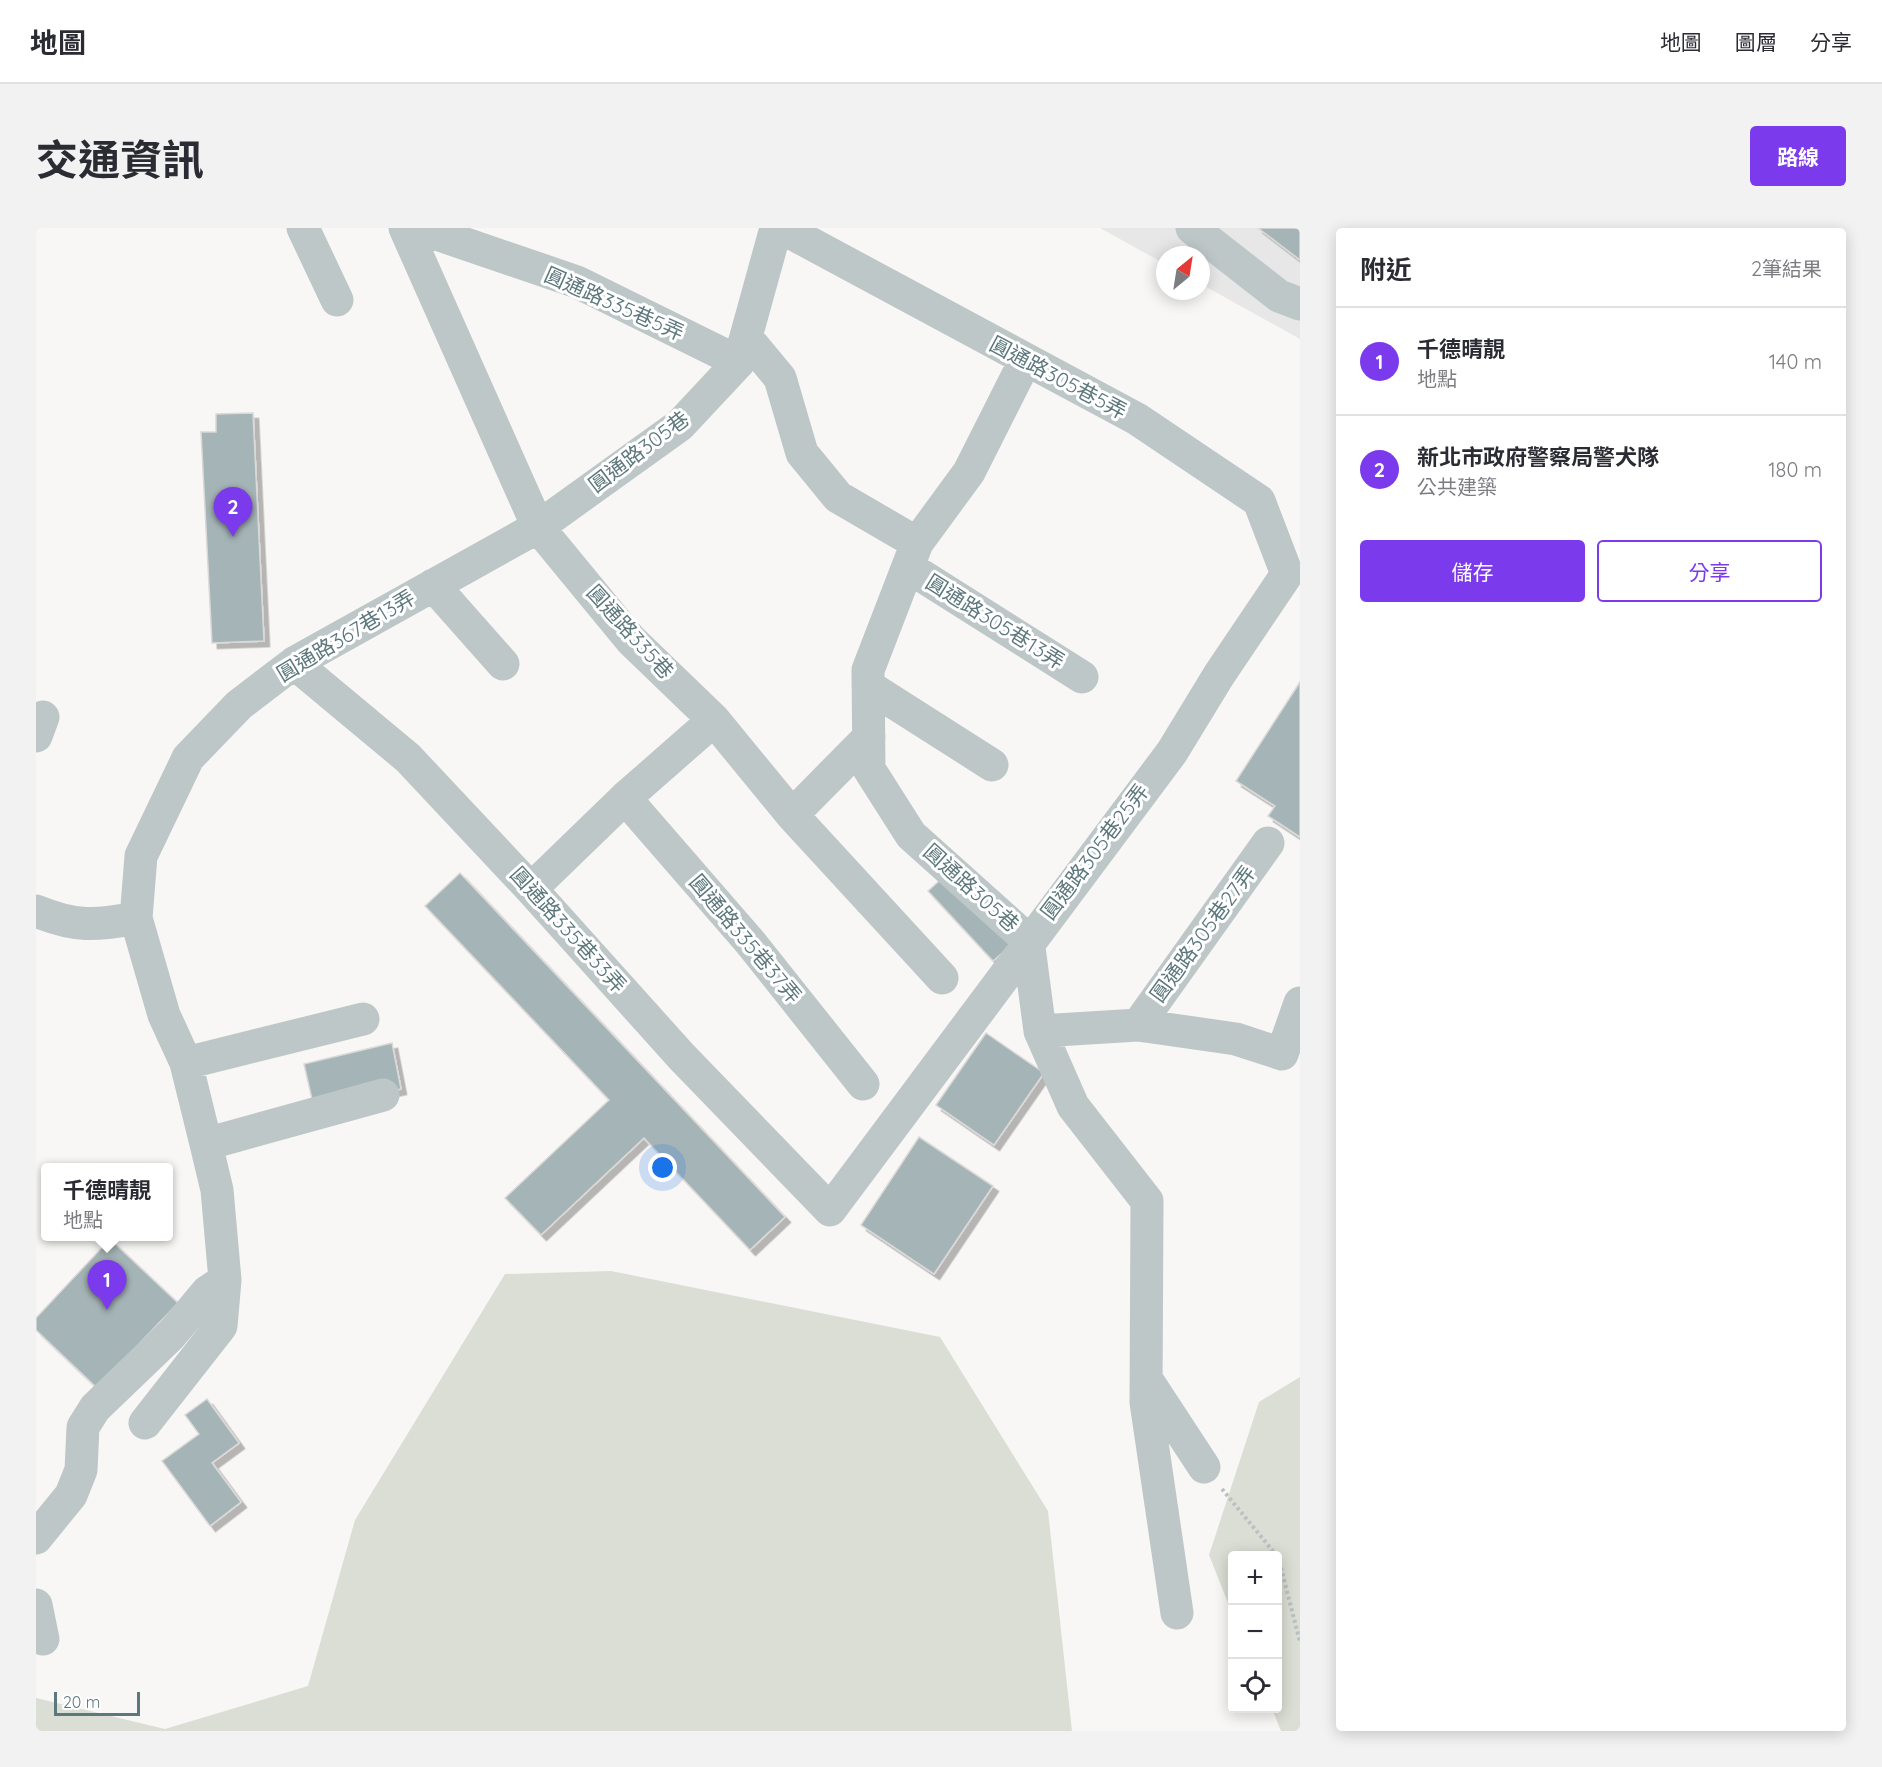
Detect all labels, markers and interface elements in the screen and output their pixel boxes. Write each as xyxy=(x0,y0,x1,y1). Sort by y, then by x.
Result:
text: 地圖 xyxy=(30,25,86,60)
text: 地圖 xyxy=(1660,29,1702,55)
text: 圖層 xyxy=(1735,29,1777,55)
text: 分享 xyxy=(1810,29,1852,55)
button: 路線 xyxy=(1750,126,1846,186)
text: 交通資訊 xyxy=(36,133,204,186)
north arrow xyxy=(1156,246,1210,300)
text: 附近 xyxy=(1360,253,1412,286)
text: 2筆結果 xyxy=(1751,256,1822,281)
street label: 圓通路335巷5弄 xyxy=(541,261,688,345)
street label: 圓通路305巷5弄 xyxy=(986,330,1131,424)
text: 千德晴靚 xyxy=(1417,335,1505,363)
text: 1 xyxy=(1376,349,1383,374)
text: 140 m xyxy=(1769,349,1822,374)
text: 地點 xyxy=(1417,366,1457,391)
street label: 圓通路305巷 xyxy=(583,405,694,497)
text: 新北市政府警察局警犬隊 xyxy=(1417,443,1659,471)
text: 2 xyxy=(1374,457,1385,482)
text: 180 m xyxy=(1768,457,1822,482)
text: 公共建築 xyxy=(1417,474,1497,499)
pin: 2 xyxy=(214,488,252,537)
button: 儲存 xyxy=(1360,540,1585,602)
button: 分享 xyxy=(1597,540,1822,602)
street label: 圓通路305巷13弄 xyxy=(921,568,1070,674)
street label: 圓通路335巷 xyxy=(582,579,680,684)
street label: 圓通路367巷13弄 xyxy=(272,584,419,687)
street label: 圓通路305巷25弄 xyxy=(1035,778,1154,924)
street label: 圓通路305巷 xyxy=(919,838,1025,937)
street label: 圓通路305巷27弄 xyxy=(1144,860,1260,1007)
street label: 圓通路335巷33弄 xyxy=(505,861,632,998)
street label: 圓通路335巷37弄 xyxy=(684,869,807,1008)
your location xyxy=(648,1153,677,1182)
popup xyxy=(41,1163,173,1241)
text: 千德晴靚 xyxy=(63,1176,151,1204)
text: 地點 xyxy=(63,1207,103,1232)
pin: 1 xyxy=(88,1260,126,1310)
map controls xyxy=(1228,1551,1282,1713)
button: + xyxy=(1228,1551,1282,1605)
button: − xyxy=(1228,1605,1282,1659)
button: locate xyxy=(1228,1659,1282,1713)
scale bar xyxy=(54,1689,140,1716)
text: 20 m xyxy=(63,1692,100,1712)

